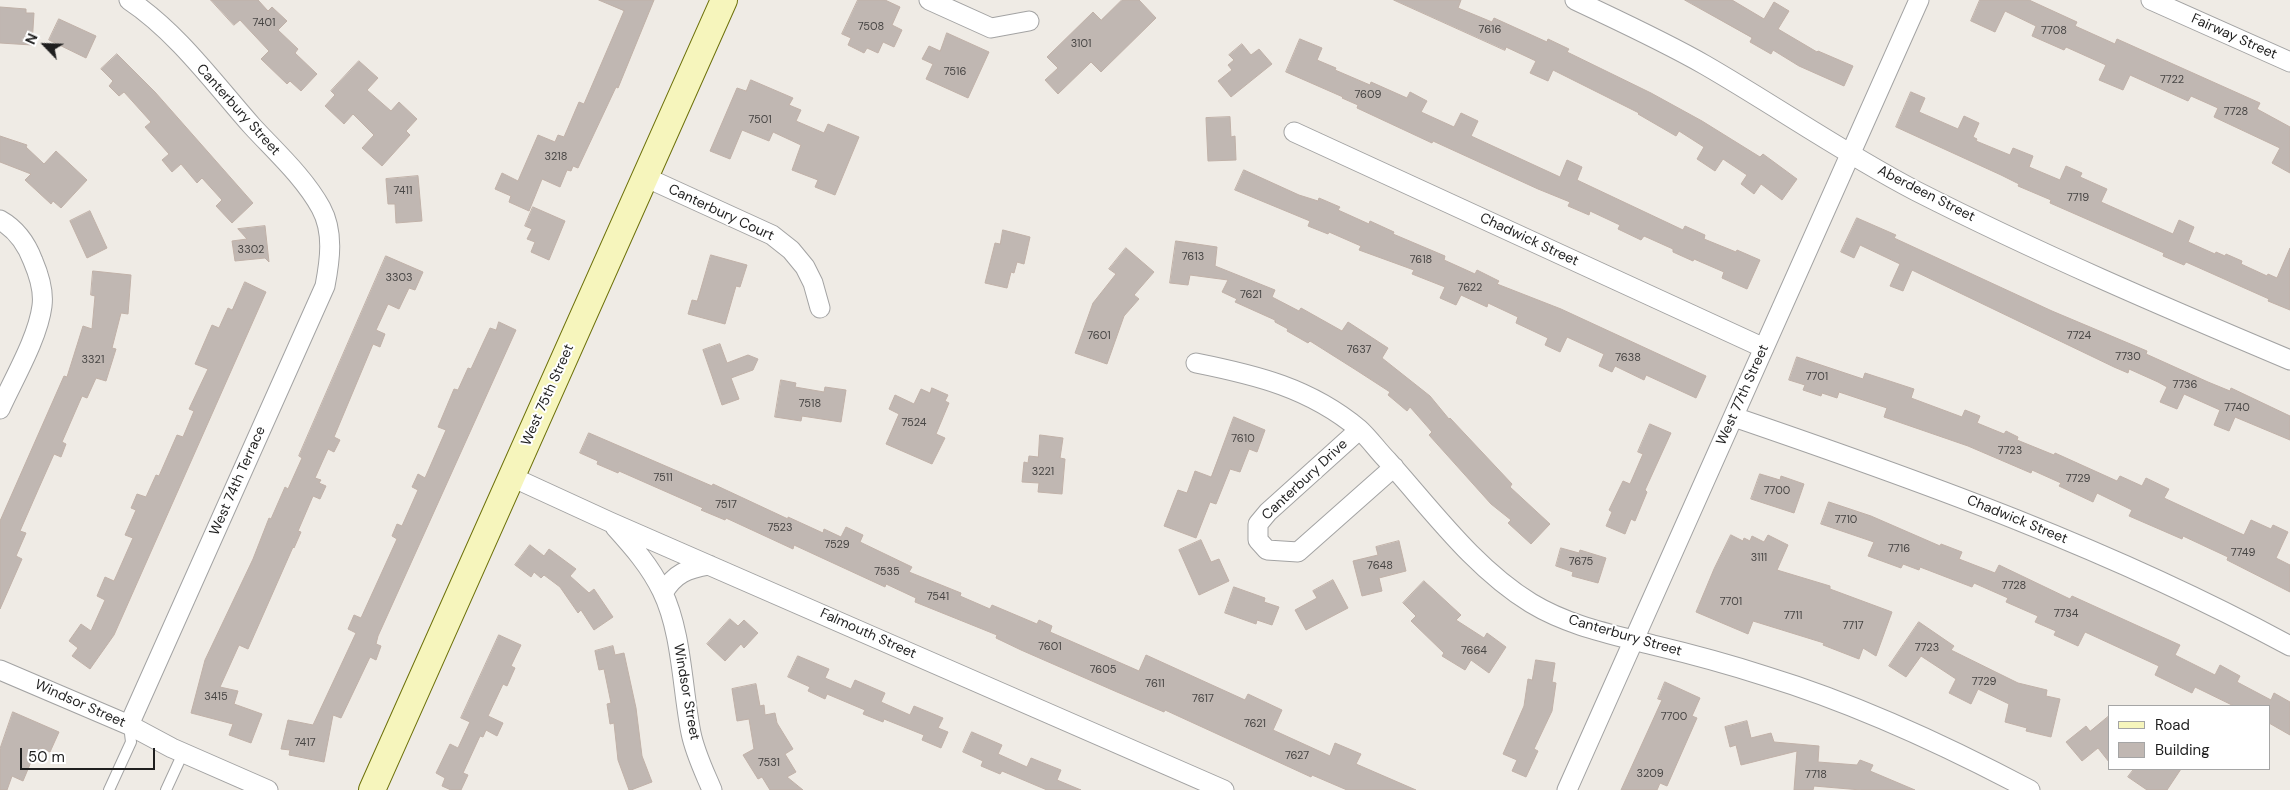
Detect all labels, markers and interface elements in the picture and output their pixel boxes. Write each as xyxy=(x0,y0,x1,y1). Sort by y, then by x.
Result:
street label: Fairway Street xyxy=(2188,11,2280,63)
house number: 7401 xyxy=(253,16,275,30)
north arrow xyxy=(20,20,70,70)
house number: 7508 xyxy=(858,20,884,34)
house number: 7616 xyxy=(1479,23,1501,37)
house number: 7708 xyxy=(2041,24,2067,38)
text: N xyxy=(21,31,42,47)
house number: 3101 xyxy=(1071,37,1091,51)
street label: Canterbury Street xyxy=(193,61,283,159)
house number: 7516 xyxy=(944,65,966,79)
house number: 7722 xyxy=(2160,73,2184,87)
house number: 7609 xyxy=(1355,88,1381,102)
house number: 7728 xyxy=(2224,105,2248,119)
house number: 7501 xyxy=(748,113,772,127)
house number: 3218 xyxy=(545,150,567,164)
street label: Aberdeen Street xyxy=(1874,162,1978,226)
street label: Canterbury Court xyxy=(666,181,776,245)
house number: 7411 xyxy=(394,184,412,198)
house number: 7719 xyxy=(2067,191,2089,205)
street label: Chadwick Street xyxy=(1477,210,1581,270)
house number: 3302 xyxy=(238,243,264,257)
house number: 7613 xyxy=(1182,250,1204,264)
house number: 7618 xyxy=(1410,253,1432,267)
house number: 3303 xyxy=(385,271,413,285)
house number: 7622 xyxy=(1458,281,1482,295)
house number: 7621 xyxy=(1240,288,1262,302)
house number: 7601 xyxy=(1087,329,1111,343)
house number: 7724 xyxy=(2067,329,2091,343)
street label: West 75th Street xyxy=(518,342,578,448)
street label: West 77th Street xyxy=(1713,342,1773,448)
house number: 7637 xyxy=(1347,343,1371,357)
house number: 7730 xyxy=(2115,350,2141,364)
house number: 7638 xyxy=(1615,351,1641,365)
house number: 3321 xyxy=(82,353,104,367)
house number: 7701 xyxy=(1806,370,1828,384)
house number: 7736 xyxy=(2173,378,2197,392)
house number: 7518 xyxy=(799,397,821,411)
house number: 7740 xyxy=(2224,401,2250,415)
house number: 7524 xyxy=(902,416,926,430)
street label: West 74th Terrace xyxy=(206,424,270,538)
house number: 7610 xyxy=(1231,432,1255,446)
street label: Canterbury Drive xyxy=(1259,436,1351,524)
house number: 7723 xyxy=(1998,444,2022,458)
house number: 3221 xyxy=(1032,465,1054,479)
house number: 7511 xyxy=(653,471,673,485)
house number: 7729 xyxy=(2066,472,2090,486)
house number: 7700 xyxy=(1764,484,1790,498)
street label: Chadwick Street xyxy=(1964,492,2070,548)
house number: 7517 xyxy=(715,498,737,512)
house number: 7710 xyxy=(1835,513,1857,527)
house number: 7523 xyxy=(768,521,792,535)
house number: 7529 xyxy=(824,538,850,552)
house number: 7716 xyxy=(1888,542,1910,556)
house number: 7749 xyxy=(2231,546,2255,560)
house number: 3111 xyxy=(1751,551,1767,565)
house number: 7675 xyxy=(1569,555,1593,569)
house number: 7648 xyxy=(1367,559,1393,573)
house number: 7535 xyxy=(874,565,900,579)
house number: 7728 xyxy=(2002,579,2026,593)
house number: 7541 xyxy=(927,590,949,604)
house number: 7701 xyxy=(1720,595,1742,609)
street label: Falmouth Street xyxy=(817,605,919,663)
house number: 7734 xyxy=(2054,607,2078,621)
house number: 7711 xyxy=(1784,609,1802,623)
street label: Canterbury Street xyxy=(1566,612,1684,660)
house number: 7717 xyxy=(1842,619,1864,633)
house number: 7601 xyxy=(1038,640,1062,654)
house number: 7723 xyxy=(1915,641,1939,655)
street label: Windsor Street xyxy=(669,642,703,742)
house number: 7664 xyxy=(1461,644,1487,658)
house number: 7605 xyxy=(1090,663,1116,677)
house number: 7729 xyxy=(1972,675,1996,689)
street label: Windsor Street xyxy=(32,676,128,732)
house number: 7611 xyxy=(1145,677,1165,691)
house number: 3415 xyxy=(204,690,228,704)
house number: 7617 xyxy=(1192,692,1214,706)
legend xyxy=(2108,705,2270,770)
house number: 7700 xyxy=(1661,710,1687,724)
text: Road xyxy=(2155,715,2190,735)
house number: 7621 xyxy=(1244,717,1266,731)
house number: 7417 xyxy=(294,736,316,750)
scale bar xyxy=(22,738,158,770)
text: Building xyxy=(2155,740,2210,760)
text: 50 m xyxy=(28,747,65,767)
house number: 7627 xyxy=(1285,749,1309,763)
house number: 7531 xyxy=(758,756,780,770)
house number: 3209 xyxy=(1636,767,1664,781)
house number: 7718 xyxy=(1805,768,1827,782)

